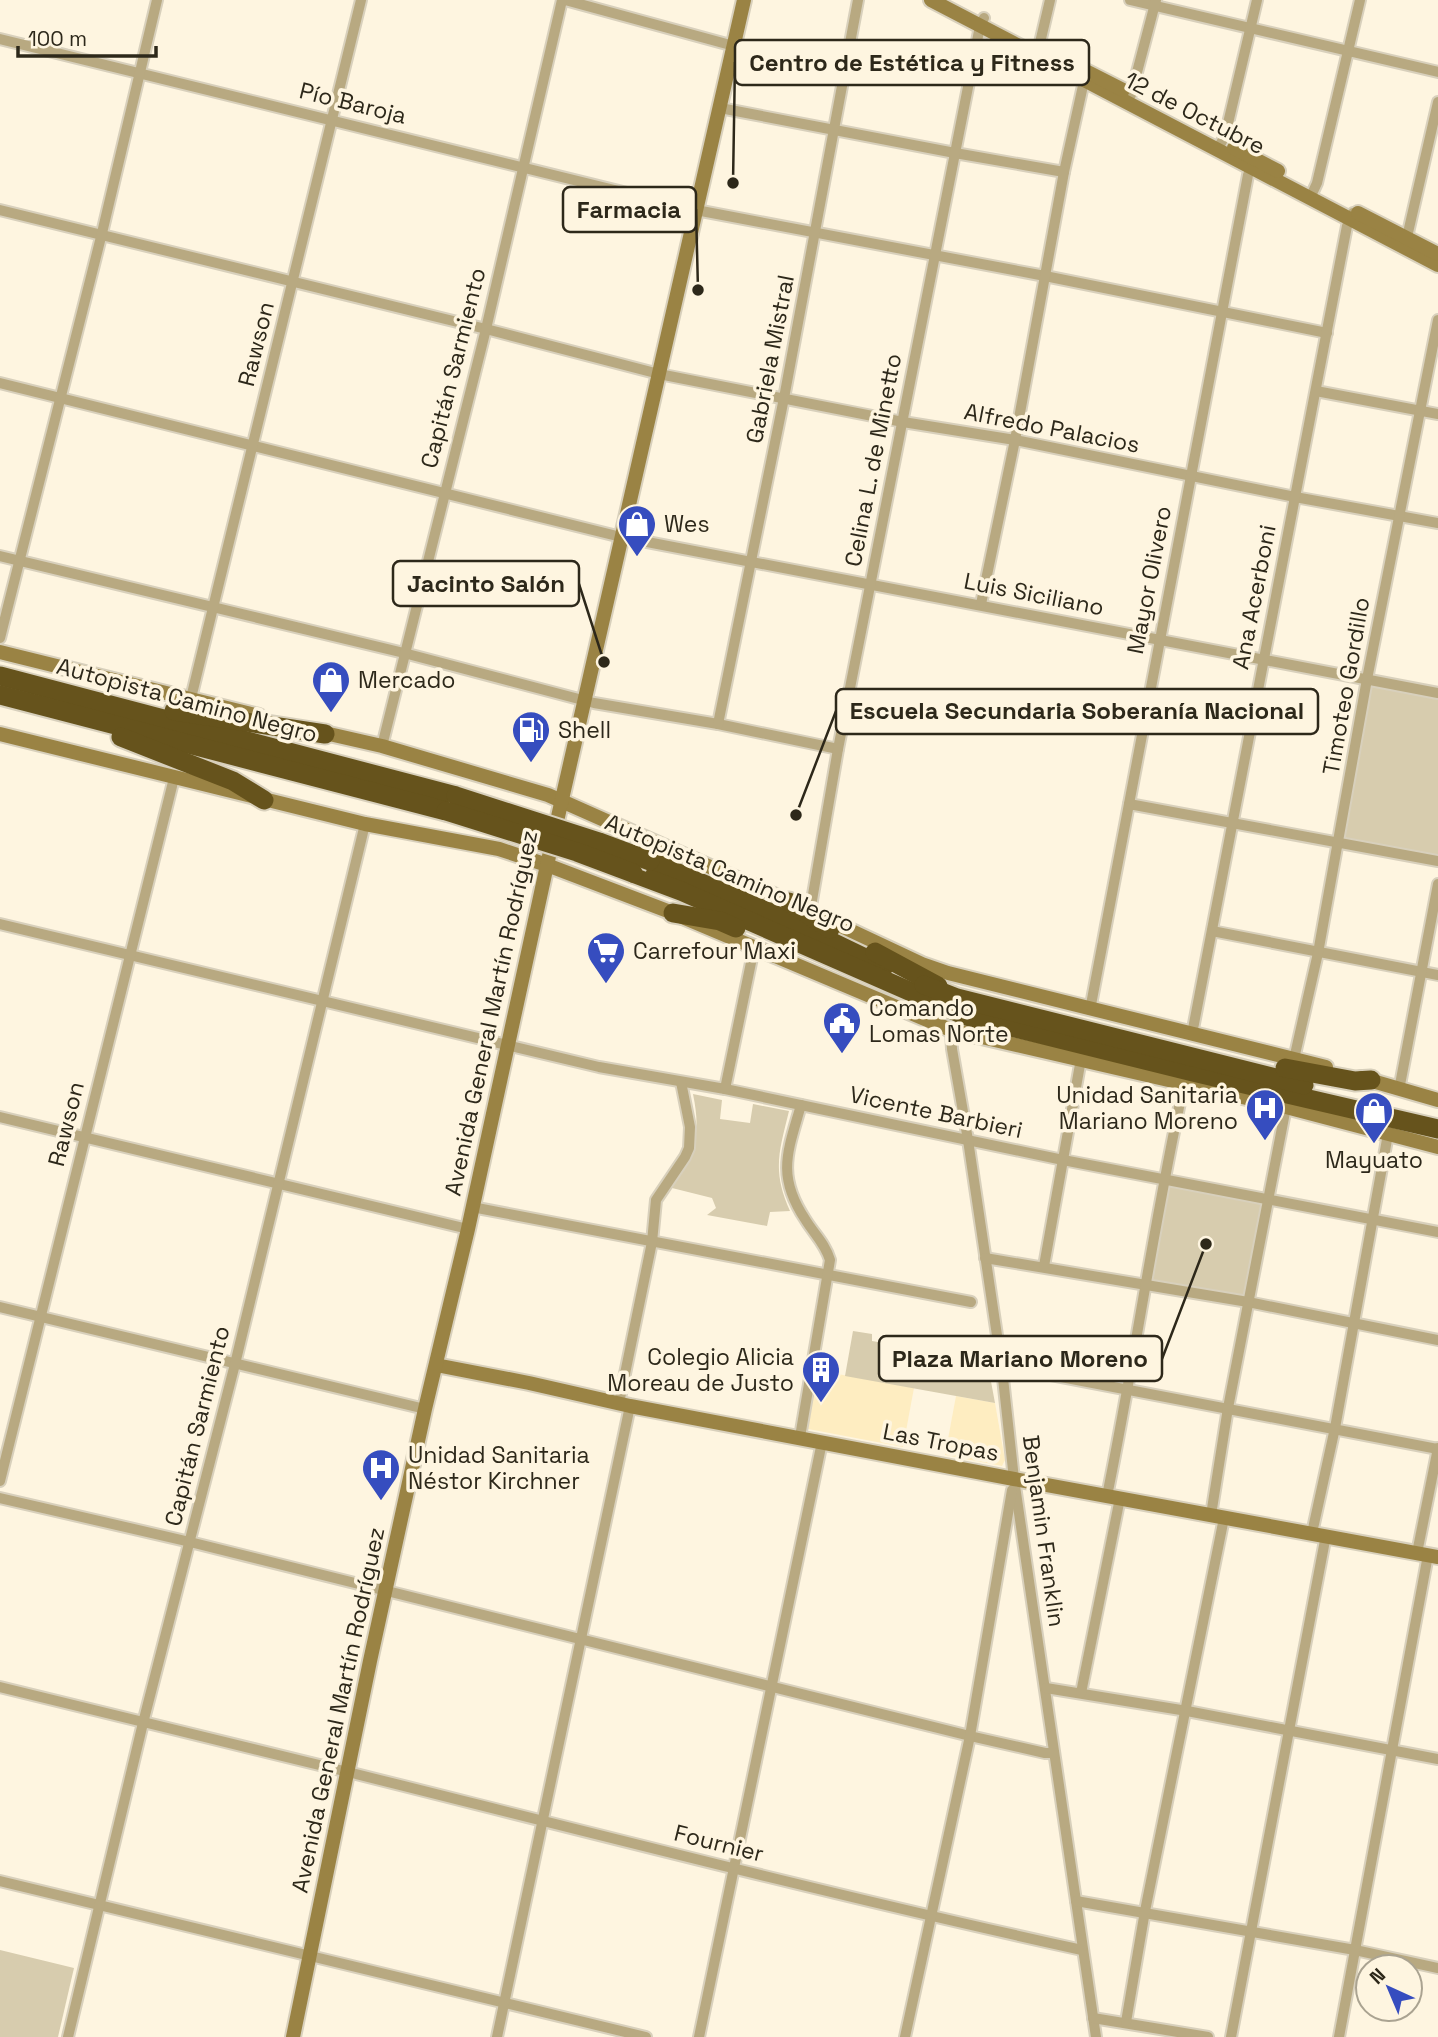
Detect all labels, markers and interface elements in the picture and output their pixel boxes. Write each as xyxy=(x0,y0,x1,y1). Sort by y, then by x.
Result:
scale bar xyxy=(18,14,156,58)
text: 100 m xyxy=(28,25,87,52)
callout: Centro de Estética y Fitness xyxy=(735,40,1089,85)
text: Centro de Estética y Fitness xyxy=(749,47,1075,78)
street label: 12 de Octubre xyxy=(1120,65,1270,161)
street label: Pío Baroja xyxy=(296,75,410,131)
callout: Farmacia xyxy=(563,187,696,232)
text: Farmacia xyxy=(577,194,681,225)
street label: Capitán Sarmiento xyxy=(414,265,492,471)
street label: Gabriela Mistral xyxy=(739,272,801,446)
street label: Rawson xyxy=(231,299,281,389)
street label: Celina L. de Minetto xyxy=(838,351,908,569)
street label: Alfredo Palacios xyxy=(962,396,1142,460)
shop icon: Wes xyxy=(616,503,658,558)
street label: Mayor Olivero xyxy=(1120,503,1178,657)
place label: Wes xyxy=(664,509,710,539)
street label: Ana Acerboni xyxy=(1225,522,1283,672)
callout: Jacinto Salón xyxy=(393,561,579,606)
street label: Luis Siciliano xyxy=(961,566,1107,622)
text: Jacinto Salón xyxy=(407,568,565,599)
street label: Timoteo Gordillo xyxy=(1316,595,1376,777)
street label: Autopista Camino Negro xyxy=(53,651,321,749)
shop icon: Mercado xyxy=(310,659,352,714)
place label: Mercado xyxy=(358,665,455,695)
callout: Escuela Secundaria Soberanía Nacional xyxy=(836,689,1318,734)
text: Escuela Secundaria Soberanía Nacional xyxy=(850,695,1304,726)
fuel station icon: Shell xyxy=(510,709,552,764)
place label: Shell xyxy=(558,715,611,745)
street label: Autopista Camino Negro xyxy=(600,807,860,939)
street label: Avenida General Martín Rodríguez xyxy=(438,828,544,1198)
supermarket icon: Carrefour Maxi xyxy=(585,930,627,985)
place label: Carrefour Maxi xyxy=(633,936,796,966)
place label: Comando Lomas Norte xyxy=(869,993,1009,1049)
public building icon: Comando Lomas Norte xyxy=(821,1000,863,1055)
street label: Rawson xyxy=(41,1079,91,1169)
street label: Vicente Barbieri xyxy=(847,1079,1025,1145)
place label: Unidad Sanitaria Mariano Moreno xyxy=(1056,1080,1238,1136)
hospital icon: Unidad Sanitaria Mariano Moreno xyxy=(1244,1087,1286,1142)
shop icon: Mayuato xyxy=(1353,1090,1395,1145)
place label: Mayuato xyxy=(1325,1145,1423,1175)
street label: Capitán Sarmiento xyxy=(158,1323,236,1529)
callout: Plaza Mariano Moreno xyxy=(879,1336,1162,1381)
place label: Colegio Alicia Moreau de Justo xyxy=(607,1342,794,1398)
text: Plaza Mariano Moreno xyxy=(892,1343,1148,1374)
building icon: Colegio Alicia Moreau de Justo xyxy=(800,1349,842,1404)
street label: Las Tropas xyxy=(880,1416,1002,1468)
street label: Benjamin Franklin xyxy=(1016,1433,1072,1629)
place label: Unidad Sanitaria Néstor Kirchner xyxy=(408,1440,590,1496)
hospital icon: Unidad Sanitaria Néstor Kirchner xyxy=(360,1447,402,1502)
street label: Avenida General Martín Rodríguez xyxy=(285,1525,391,1895)
street label: Fournier xyxy=(671,1817,767,1869)
north arrow xyxy=(1354,1953,1424,2023)
text: N xyxy=(1364,1963,1391,1990)

